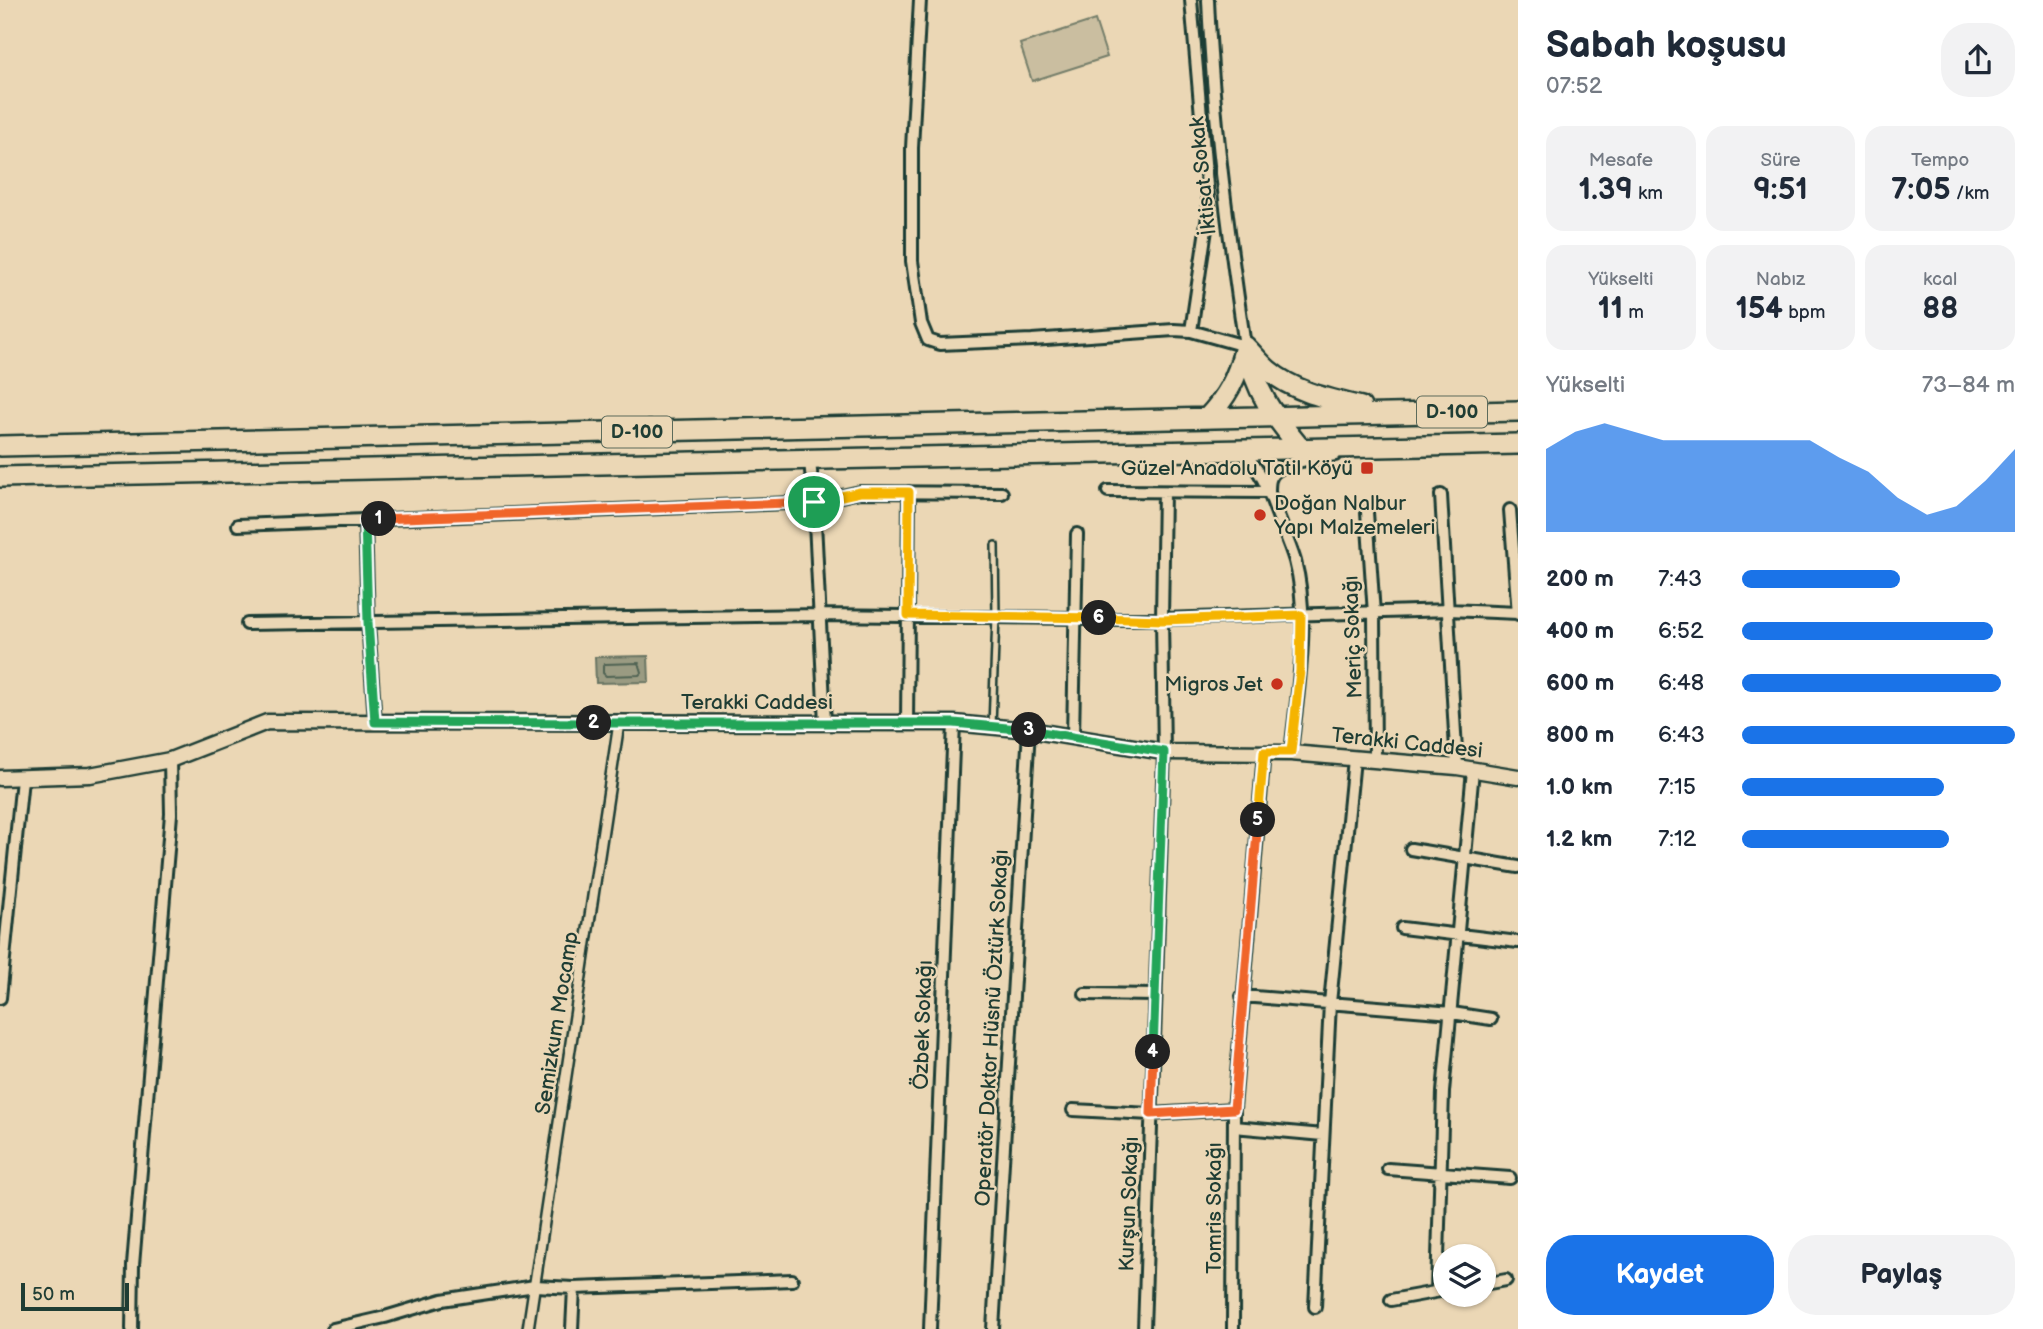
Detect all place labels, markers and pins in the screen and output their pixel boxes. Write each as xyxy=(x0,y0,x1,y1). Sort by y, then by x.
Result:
place label: Güzel Anadolu Tatil Köyü xyxy=(1121,456,1353,481)
marker: Güzel Anadolu Tatil Köyü xyxy=(1359,460,1375,476)
pin xyxy=(784,472,844,532)
place label: Doğan Nalbur Yapı Malzemeleri xyxy=(1273,491,1435,540)
pin: 1 xyxy=(362,502,396,536)
marker: Doğan Nalbur Yapı Malzemeleri xyxy=(1252,507,1268,523)
pin: 6 xyxy=(1082,600,1116,636)
place label: Migros Jet xyxy=(1164,672,1264,697)
marker: Migros Jet xyxy=(1269,676,1285,692)
pin: 2 xyxy=(576,706,612,740)
pin: 3 xyxy=(1012,712,1046,748)
pin: 5 xyxy=(1240,802,1276,838)
pin: 4 xyxy=(1136,1034,1170,1070)

